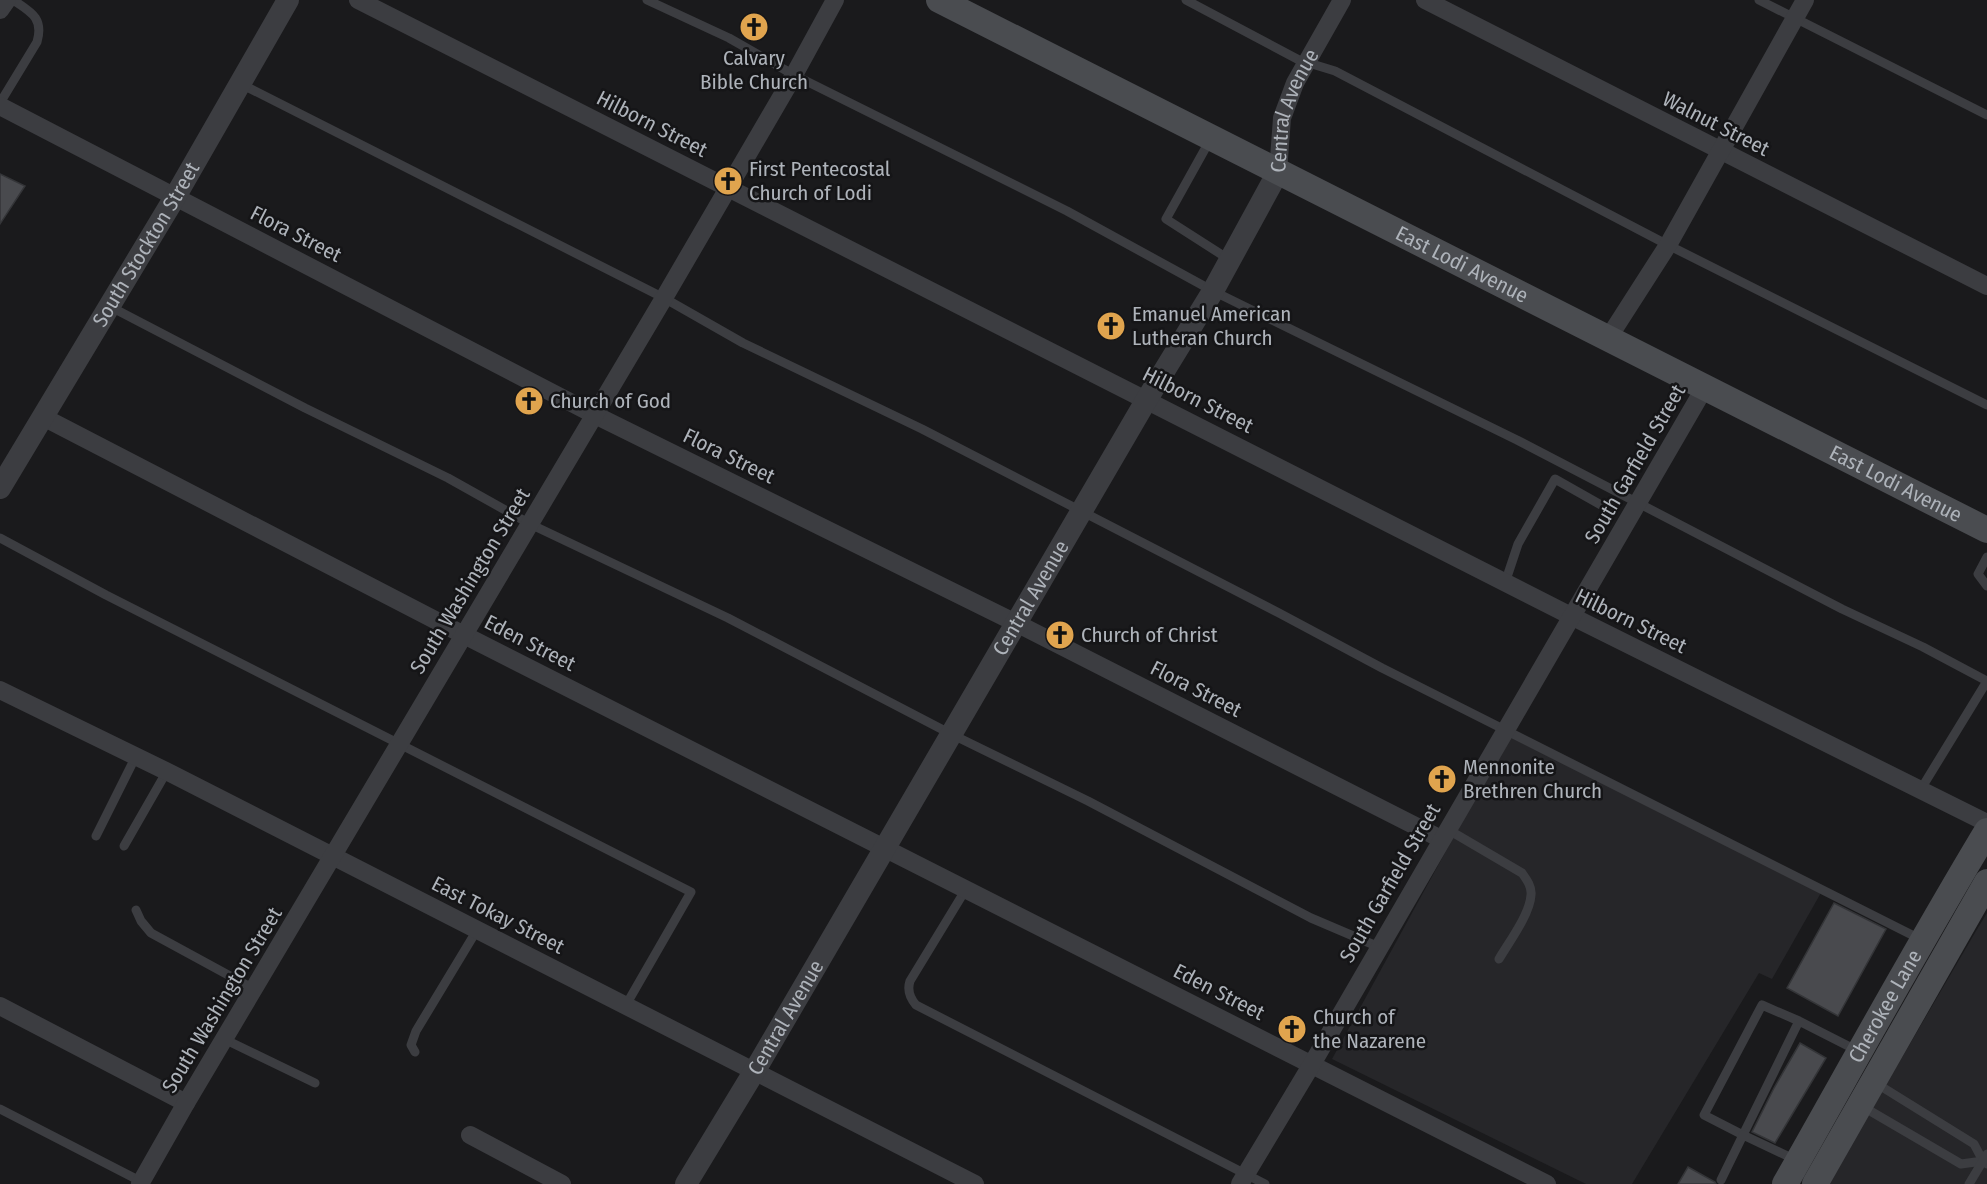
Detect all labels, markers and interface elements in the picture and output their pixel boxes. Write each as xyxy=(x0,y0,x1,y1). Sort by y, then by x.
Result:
church icon: Calvary Bible Church xyxy=(738,11,770,43)
street label: Central Avenue xyxy=(1265,44,1325,173)
place label: Calvary Bible Church xyxy=(700,45,808,95)
street label: Hilborn Street xyxy=(592,85,712,163)
street label: Walnut Street xyxy=(1658,86,1774,162)
place label: First Pentecostal Church of Lodi xyxy=(749,156,891,206)
street label: South Stockton Street xyxy=(87,157,205,332)
church icon: First Pentecostal Church of Lodi xyxy=(712,165,744,197)
street label: Flora Street xyxy=(246,200,346,268)
street label: East Lodi Avenue xyxy=(1391,220,1533,309)
place label: Emanuel American Lutheran Church xyxy=(1132,301,1291,351)
church icon: Emanuel American Lutheran Church xyxy=(1095,310,1127,342)
street label: Hilborn Street xyxy=(1138,361,1258,439)
street label: South Garfield Street xyxy=(1579,380,1691,548)
church icon: Church of God xyxy=(513,385,545,417)
place label: Church of God xyxy=(550,388,671,414)
street label: Flora Street xyxy=(679,423,779,489)
street label: East Lodi Avenue xyxy=(1825,439,1966,528)
street label: South Washington Street xyxy=(404,483,536,679)
street label: Central Avenue xyxy=(987,536,1075,660)
street label: Hilborn Street xyxy=(1571,583,1691,659)
street label: Eden Street xyxy=(480,609,580,677)
church icon: Church of Christ xyxy=(1044,619,1076,651)
place label: Church of Christ xyxy=(1081,622,1218,648)
street label: Flora Street xyxy=(1146,655,1246,723)
place label: Mennonite Brethren Church xyxy=(1463,754,1602,804)
church icon: Mennonite Brethren Church xyxy=(1426,763,1458,795)
street label: South Garfield Street xyxy=(1334,799,1446,967)
street label: East Tokay Street xyxy=(427,870,569,960)
street label: South Washington Street xyxy=(156,902,288,1098)
street label: Cherokee Lane xyxy=(1843,945,1928,1067)
street label: Central Avenue xyxy=(742,955,829,1080)
street label: Eden Street xyxy=(1169,958,1269,1026)
place label: Church of the Nazarene xyxy=(1313,1004,1426,1054)
church icon: Church of the Nazarene xyxy=(1276,1013,1308,1045)

